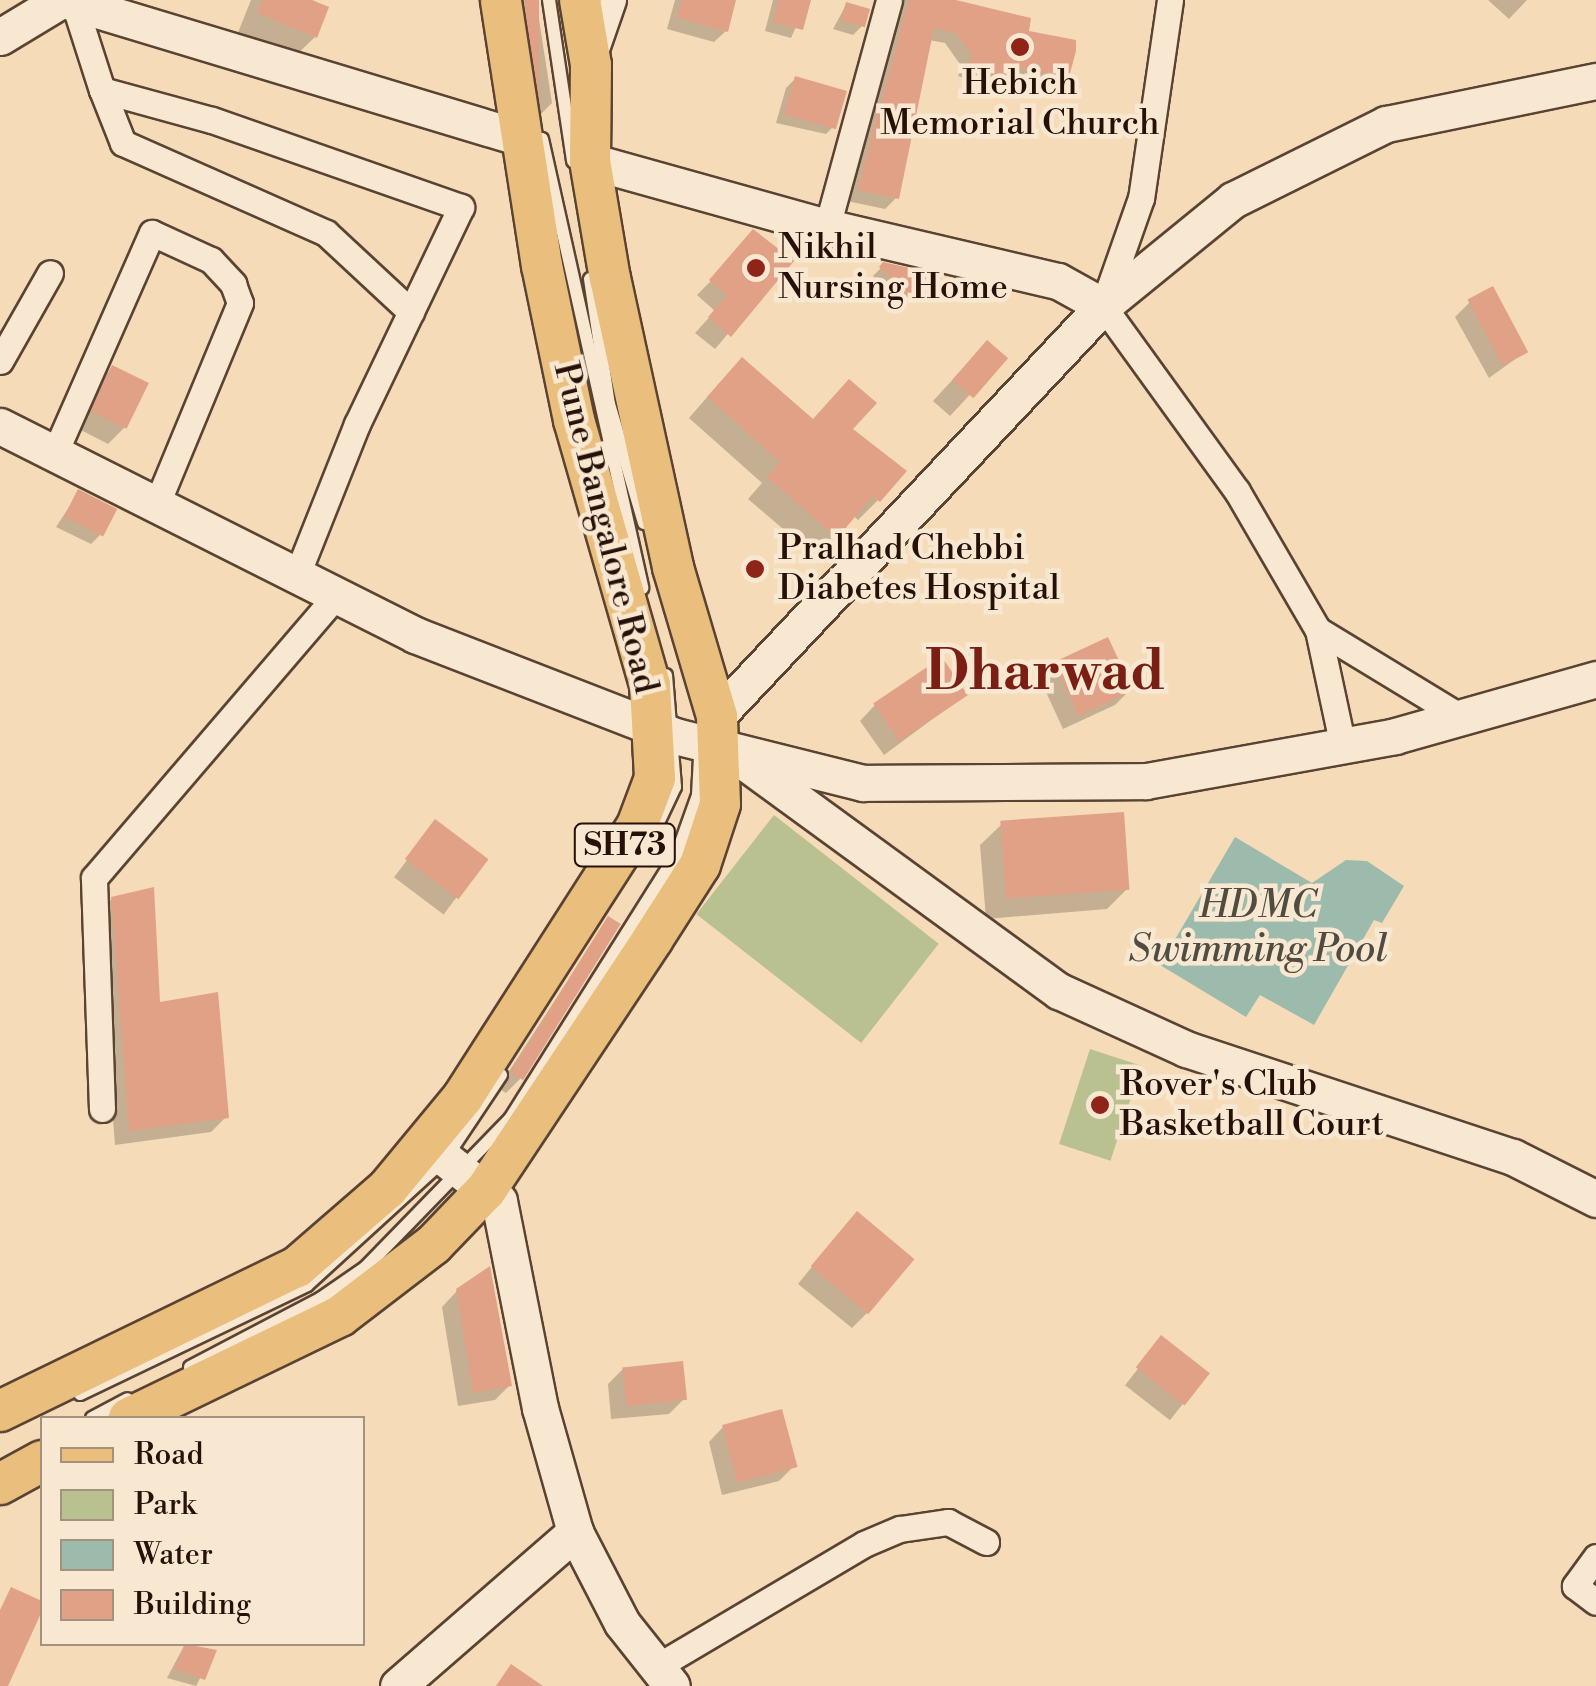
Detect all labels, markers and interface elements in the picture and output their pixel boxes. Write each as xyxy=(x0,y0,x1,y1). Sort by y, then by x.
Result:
marker: Hebich Memorial Church xyxy=(1009,36,1031,58)
place label: Hebich Memorial Church xyxy=(880,63,1160,145)
place label: Nikhil Nursing Home xyxy=(778,227,1008,309)
marker: Nikhil Nursing Home xyxy=(743,255,769,281)
street label: Pune Bangalore Road xyxy=(544,358,666,698)
place label: Pralhad Chebbi Diabetes Hospital xyxy=(778,528,1060,610)
marker: Pralhad Chebbi Diabetes Hospital xyxy=(742,556,768,582)
district label: Dharwad xyxy=(925,640,1165,706)
road number: SH73 xyxy=(572,818,678,872)
water label: HDMC Swimming Pool xyxy=(1129,883,1387,972)
place label: Rover's Club Basketball Court xyxy=(1120,1064,1384,1146)
marker: Rover's Club Basketball Court xyxy=(1089,1094,1111,1116)
legend xyxy=(40,1416,365,1646)
text: Road xyxy=(134,1436,204,1474)
text: Park xyxy=(134,1486,196,1524)
text: Water xyxy=(134,1536,213,1574)
text: Building xyxy=(134,1586,251,1624)

